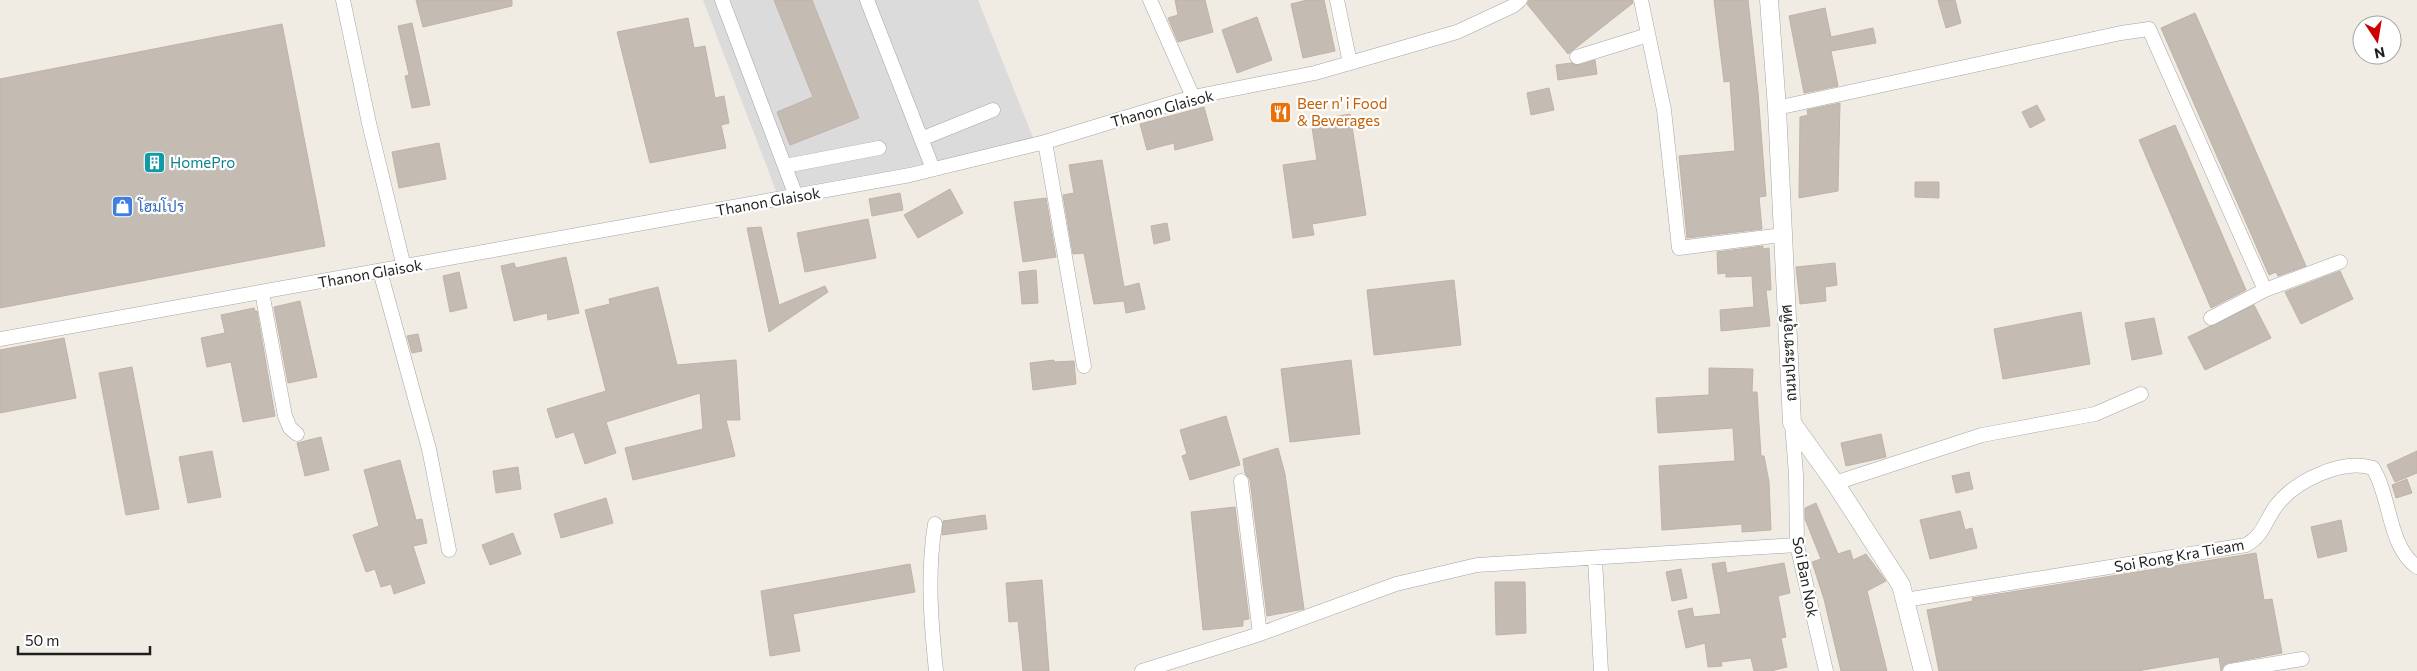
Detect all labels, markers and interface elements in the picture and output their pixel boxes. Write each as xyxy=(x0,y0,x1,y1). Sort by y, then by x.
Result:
north arrow xyxy=(2352,15,2402,65)
text: N xyxy=(2373,44,2387,63)
street label: Thanon Glaisok xyxy=(1109,86,1215,130)
place label: Beer n' i Food & Beverages xyxy=(1297,94,1387,129)
restaurant icon: Beer n' i Food & Beverages xyxy=(1269,100,1293,124)
building icon: HomePro xyxy=(142,150,166,174)
place label: HomePro xyxy=(170,153,235,171)
street label: Thanon Glaisok xyxy=(714,183,822,219)
shop icon: โฮมโปร xyxy=(110,194,134,218)
place label: โฮมโปร xyxy=(137,197,184,215)
street label: Thanon Glaisok xyxy=(316,255,424,291)
street label: ถนนประชาอุทิศ xyxy=(1776,304,1803,402)
street label: Soi Ban Nok xyxy=(1789,535,1823,619)
street label: Soi Rong Kra Tieam xyxy=(2113,535,2245,575)
scale bar xyxy=(18,624,150,656)
text: 50 m xyxy=(25,631,59,649)

